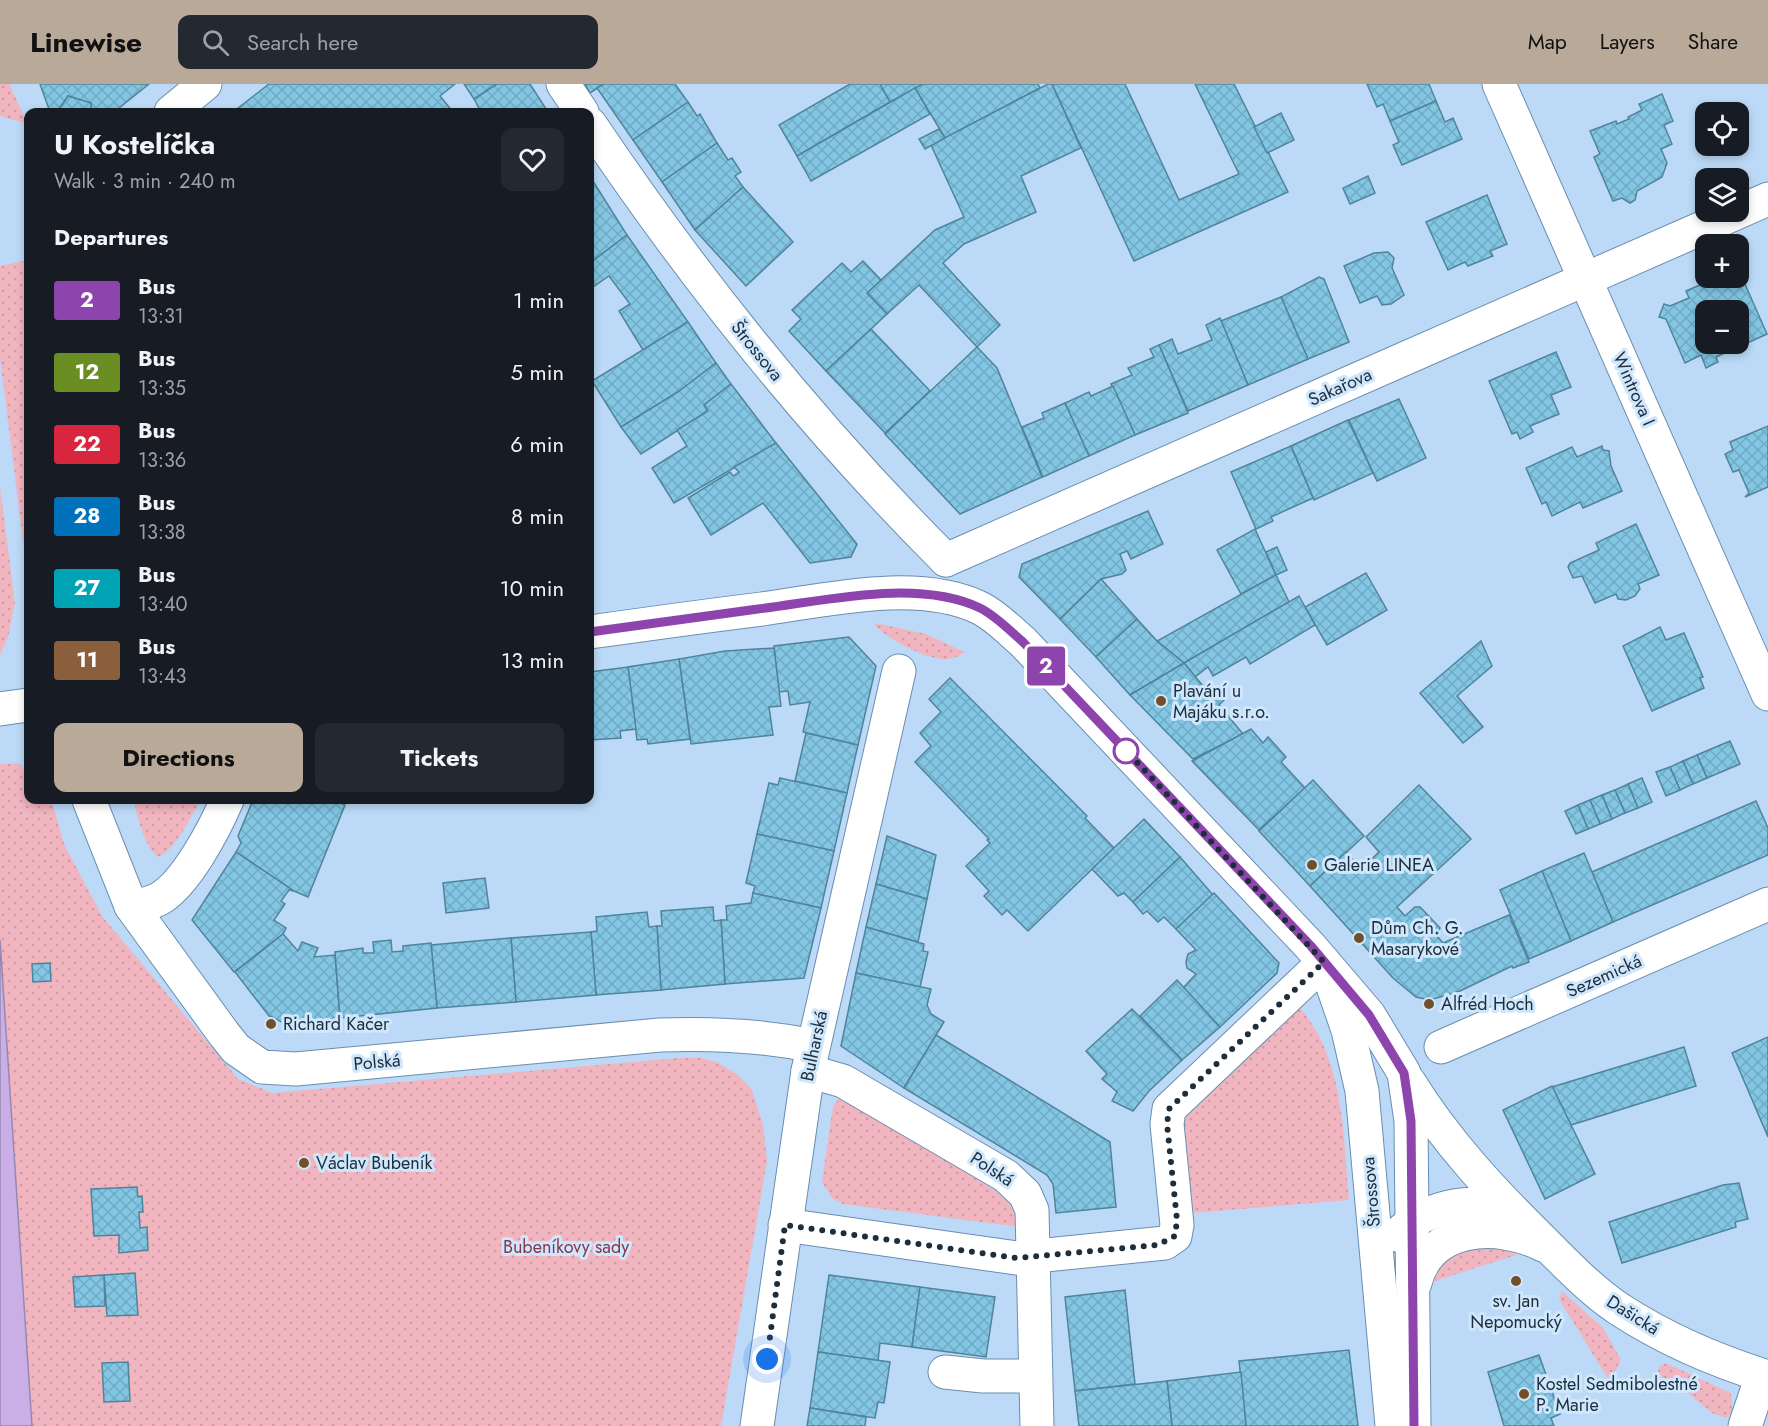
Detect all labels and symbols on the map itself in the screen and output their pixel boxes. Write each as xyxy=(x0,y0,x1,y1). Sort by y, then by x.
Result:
street label: Štrossova xyxy=(725,315,789,387)
street label: Wintrova I xyxy=(1606,348,1662,430)
street label: Sakařova xyxy=(1304,361,1376,413)
line badge: 2 xyxy=(1026,646,1066,686)
place label: Plavání u Majáku s.r.o. xyxy=(1173,678,1270,725)
marker: Plavání u Majáku s.r.o. xyxy=(1154,694,1168,708)
unlabelled marker xyxy=(1113,738,1139,764)
place label: Galerie LINEA xyxy=(1324,852,1434,878)
marker: Galerie LINEA xyxy=(1305,858,1319,872)
place label: Dům Ch. G. Masarykové xyxy=(1371,915,1464,962)
marker: Dům Ch. G. Masarykové xyxy=(1352,931,1366,945)
street label: Sezemická xyxy=(1562,948,1646,1004)
place label: Alfréd Hoch xyxy=(1441,991,1534,1017)
marker: Alfréd Hoch xyxy=(1422,997,1436,1011)
street label: Bulharská xyxy=(794,1008,834,1084)
place label: Richard Kačer xyxy=(283,1011,390,1037)
marker: Richard Kačer xyxy=(264,1017,278,1031)
street label: Polská xyxy=(352,1047,402,1077)
street label: Polská xyxy=(965,1145,1019,1193)
place label: Václav Bubeník xyxy=(316,1150,432,1176)
marker: Václav Bubeník xyxy=(297,1156,311,1170)
street label: Štrossova xyxy=(1355,1156,1387,1228)
park label: Bubeníkovy sady xyxy=(503,1234,629,1260)
marker: sv. Jan Nepomucký xyxy=(1509,1274,1523,1288)
place label: sv. Jan Nepomucký xyxy=(1470,1288,1562,1335)
street label: Dašická xyxy=(1601,1289,1665,1341)
your location xyxy=(752,1344,782,1374)
place label: Kostel Sedmibolestné P. Marie xyxy=(1536,1371,1698,1418)
marker: Kostel Sedmibolestné P. Marie xyxy=(1517,1387,1531,1401)

